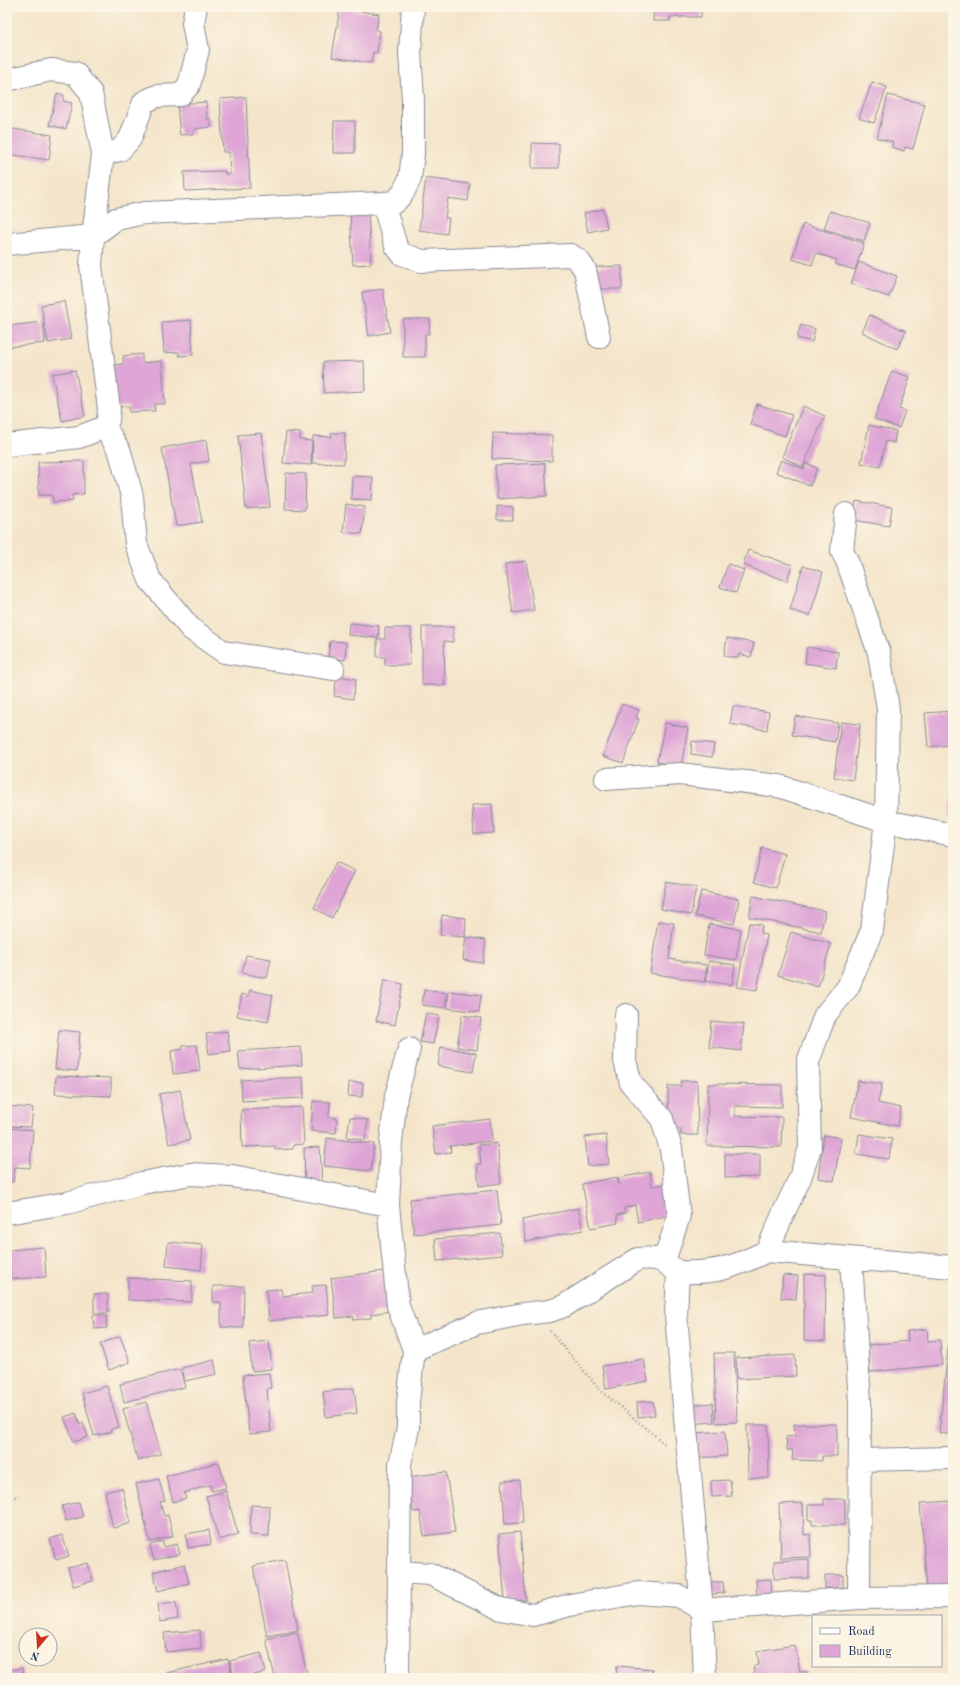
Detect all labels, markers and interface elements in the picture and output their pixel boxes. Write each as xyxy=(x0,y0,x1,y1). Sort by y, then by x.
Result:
legend xyxy=(812,1615,942,1667)
text: Road xyxy=(848,1626,875,1638)
north arrow xyxy=(18,1627,58,1667)
text: Building xyxy=(848,1646,892,1658)
text: N xyxy=(29,1648,41,1662)

